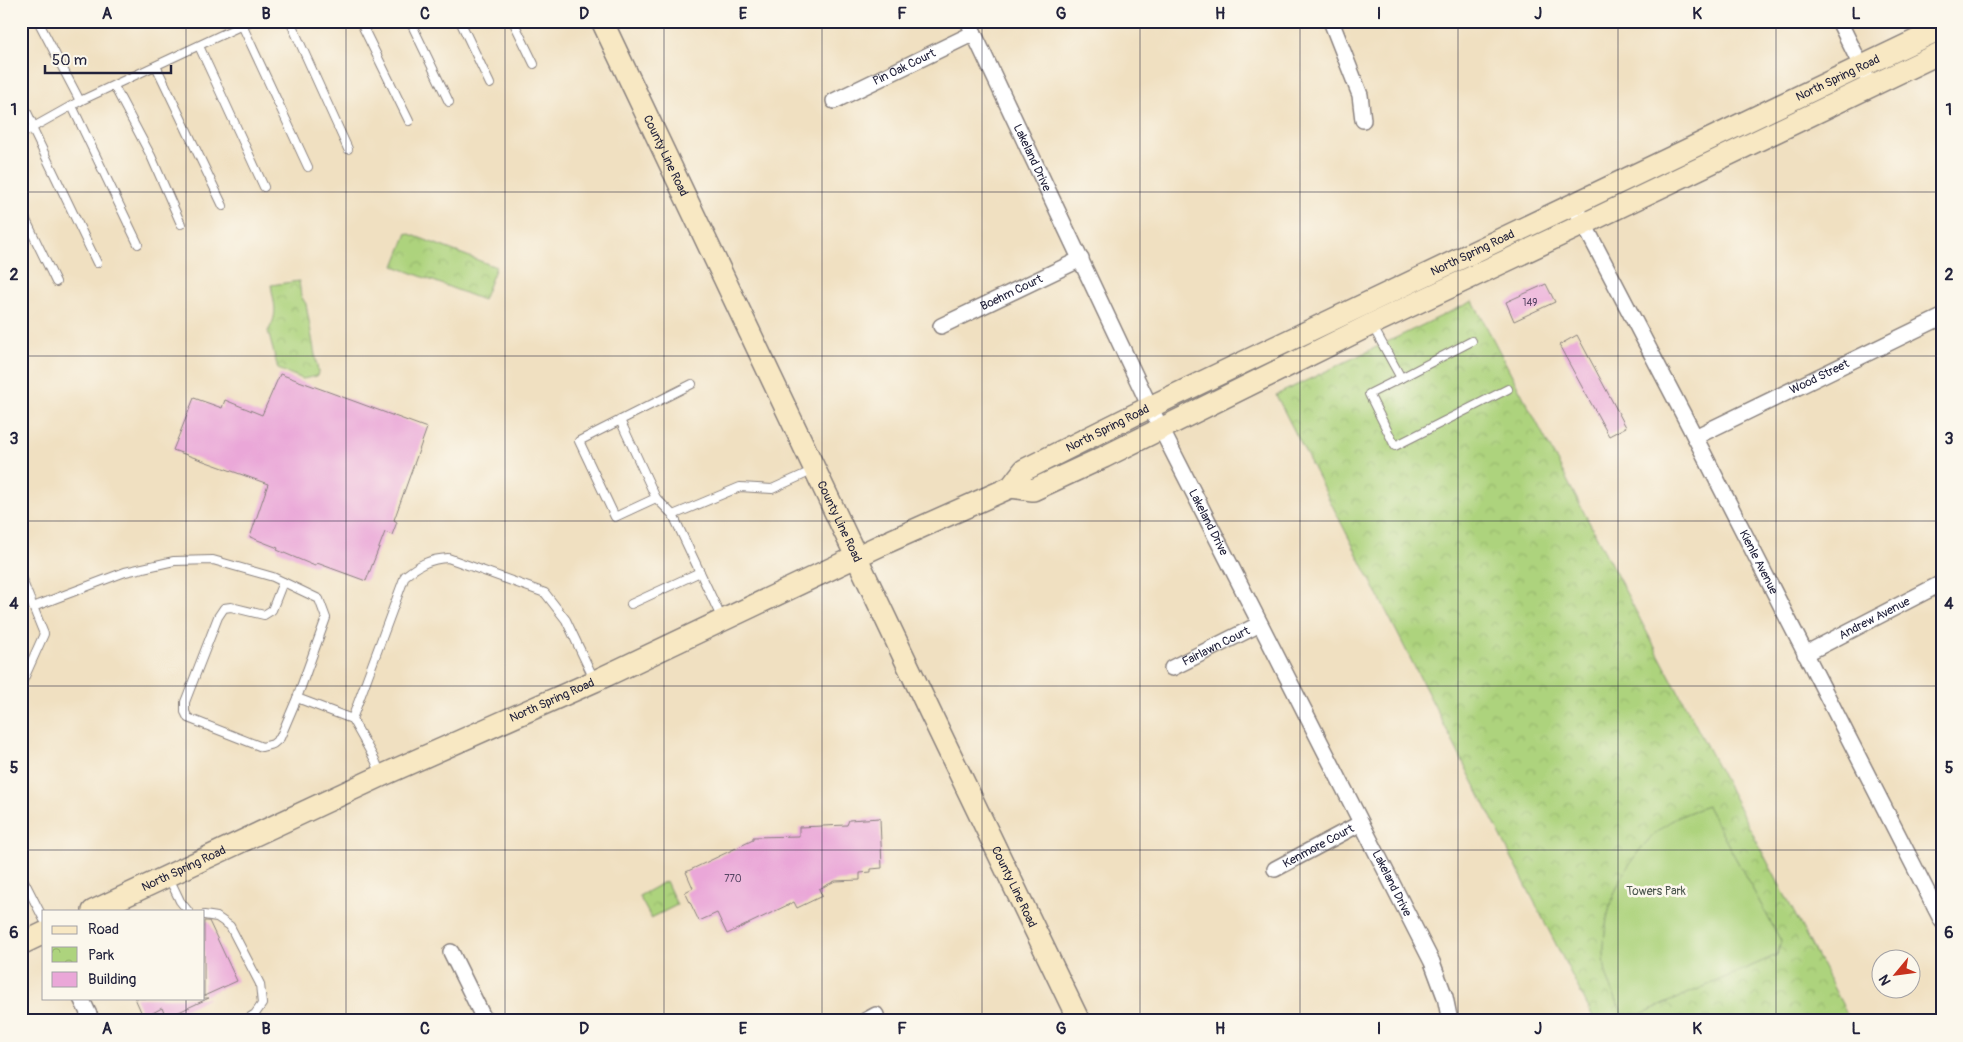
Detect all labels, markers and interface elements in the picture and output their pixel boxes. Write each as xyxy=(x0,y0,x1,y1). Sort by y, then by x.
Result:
text: A xyxy=(102,4,113,24)
text: B xyxy=(261,4,271,24)
text: C xyxy=(420,4,430,24)
text: D xyxy=(579,4,589,24)
text: E xyxy=(739,4,748,24)
text: F xyxy=(897,4,907,24)
text: G xyxy=(1056,4,1067,24)
text: H xyxy=(1215,4,1225,24)
text: I xyxy=(1377,4,1381,24)
text: J xyxy=(1534,4,1542,24)
text: K xyxy=(1692,4,1702,24)
text: L xyxy=(1851,4,1861,24)
scale bar xyxy=(45,42,171,74)
street label: Pin Oak Court xyxy=(871,46,938,89)
text: 50 m xyxy=(52,51,87,70)
street label: North Spring Road xyxy=(1794,52,1883,105)
text: 1 xyxy=(11,100,17,120)
text: 1 xyxy=(1946,100,1952,120)
street label: County Line Road xyxy=(640,113,691,199)
street label: Lakeland Drive xyxy=(1010,122,1054,194)
street label: North Spring Road xyxy=(1428,227,1517,280)
text: 2 xyxy=(10,265,19,285)
text: 2 xyxy=(1945,265,1954,285)
street label: Boehm Court xyxy=(978,271,1045,314)
house number: 149 xyxy=(1523,297,1537,309)
street label: Wood Street xyxy=(1787,356,1852,398)
street label: North Spring Road xyxy=(1064,402,1152,456)
text: 3 xyxy=(10,429,19,449)
text: 3 xyxy=(1945,429,1954,449)
street label: County Line Road xyxy=(813,479,865,565)
street label: Lakeland Drive xyxy=(1185,487,1231,558)
street label: Kienle Avenue xyxy=(1736,528,1781,597)
text: 4 xyxy=(9,594,19,614)
street label: Andrew Avenue xyxy=(1836,594,1913,643)
text: 4 xyxy=(1944,594,1954,614)
street label: Fairlawn Court xyxy=(1180,623,1252,670)
street label: North Spring Road xyxy=(507,675,597,726)
text: 5 xyxy=(10,758,19,778)
text: 5 xyxy=(1945,758,1954,778)
street label: Kenmore Court xyxy=(1280,821,1357,871)
street label: North Spring Road xyxy=(139,843,228,895)
street label: County Line Road xyxy=(988,844,1040,930)
street label: Lakeland Drive xyxy=(1368,848,1415,919)
house number: 770 xyxy=(724,873,742,885)
park label: Towers Park xyxy=(1626,884,1686,899)
legend xyxy=(42,910,205,1000)
text: Road xyxy=(88,920,119,939)
text: 6 xyxy=(9,923,19,943)
text: 6 xyxy=(1944,923,1954,943)
text: Park xyxy=(88,946,115,965)
north arrow xyxy=(1870,950,1920,1000)
text: Building xyxy=(88,970,136,989)
text: N xyxy=(1875,972,1895,988)
text: A xyxy=(102,1019,113,1039)
text: B xyxy=(261,1019,271,1039)
text: C xyxy=(420,1019,430,1039)
text: D xyxy=(579,1019,589,1039)
text: E xyxy=(739,1019,748,1039)
text: F xyxy=(897,1019,907,1039)
text: G xyxy=(1056,1019,1067,1039)
text: H xyxy=(1215,1019,1225,1039)
text: I xyxy=(1377,1019,1381,1039)
text: J xyxy=(1534,1019,1542,1039)
text: K xyxy=(1692,1019,1702,1039)
text: L xyxy=(1851,1019,1861,1039)

